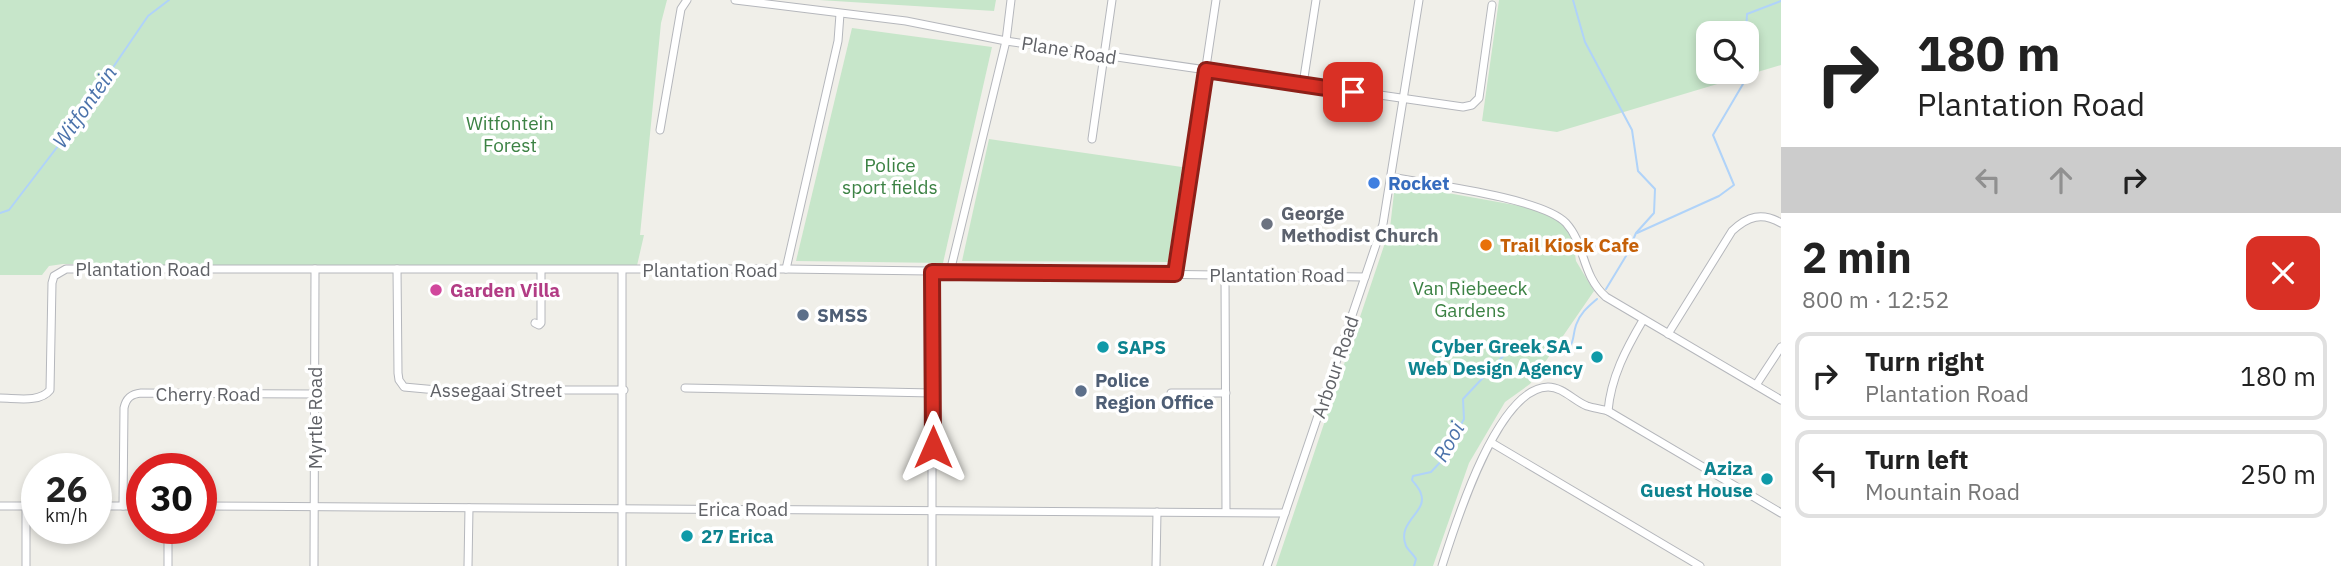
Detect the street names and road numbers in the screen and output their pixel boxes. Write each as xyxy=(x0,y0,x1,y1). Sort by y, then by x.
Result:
street label: Plane Road xyxy=(1020,31,1118,69)
street label: Plantation Road xyxy=(75,257,211,281)
street label: Plantation Road xyxy=(642,258,778,282)
street label: Plantation Road xyxy=(1209,263,1345,287)
street label: Arbour Road xyxy=(1306,313,1364,421)
street label: Myrtle Road xyxy=(303,367,327,469)
street label: Assegaai Street xyxy=(430,378,562,402)
street label: Cherry Road xyxy=(156,382,260,406)
street label: Erica Road xyxy=(698,497,788,521)

